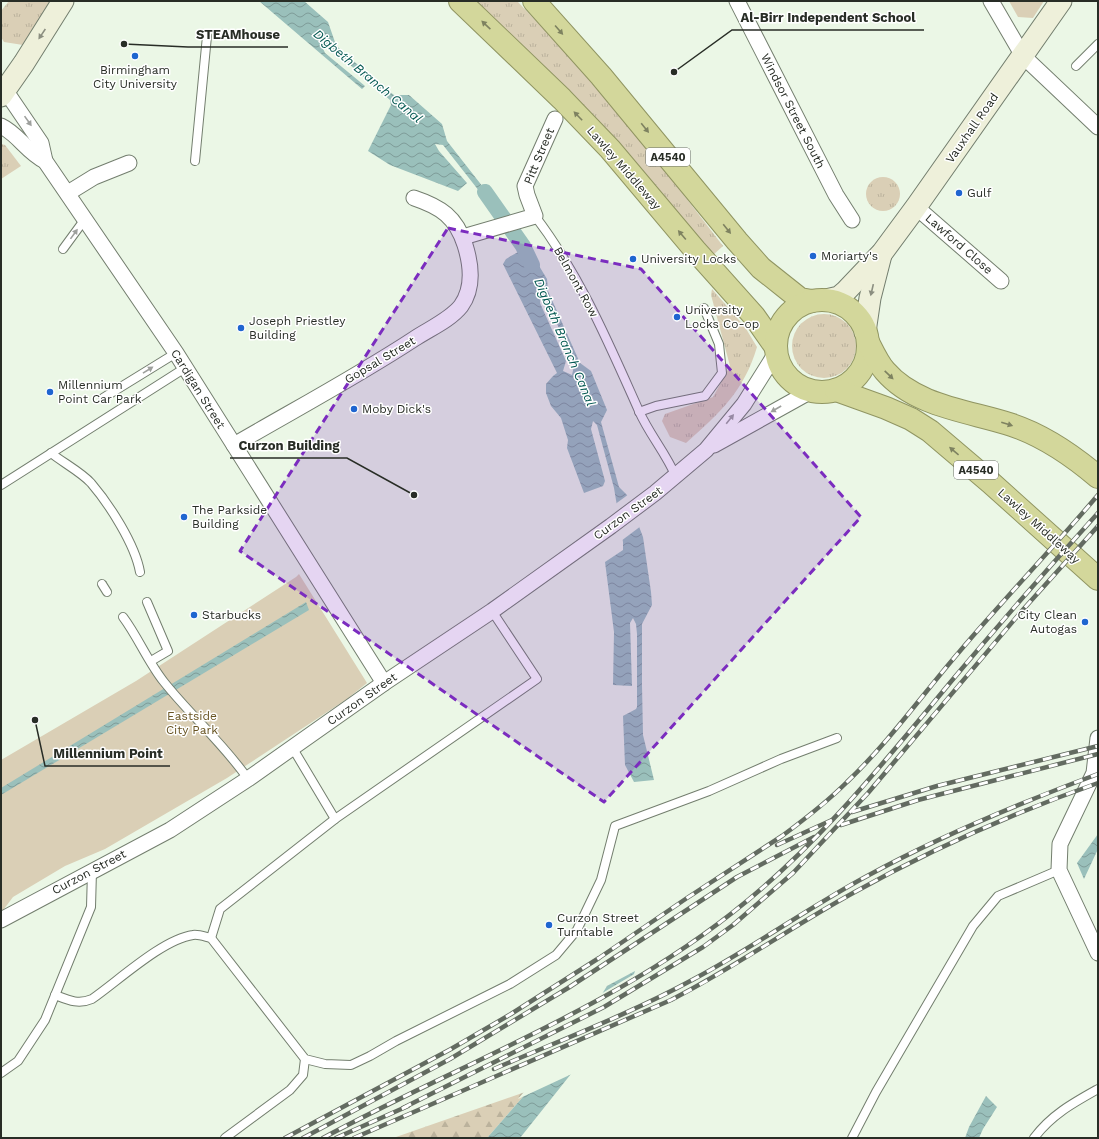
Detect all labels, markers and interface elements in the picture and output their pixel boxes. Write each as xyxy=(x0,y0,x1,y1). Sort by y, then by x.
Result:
callout: Al-Birr Independent School xyxy=(732,5,924,30)
text: Al-Birr Independent School xyxy=(740,10,916,25)
one-way arrow xyxy=(481,20,491,30)
callout: STEAMhouse xyxy=(188,22,288,47)
one-way arrow xyxy=(555,25,564,35)
water label: Digbeth Branch Canal xyxy=(311,26,426,126)
text: STEAMhouse xyxy=(196,27,280,42)
one-way arrow xyxy=(38,29,46,39)
marker: Birmingham City University xyxy=(130,51,140,61)
street label: Windsor Street South xyxy=(758,51,828,171)
place label: Birmingham City University xyxy=(93,63,178,91)
street label: Vauxhall Road xyxy=(943,90,1001,166)
one-way arrow xyxy=(574,111,583,121)
one-way arrow xyxy=(24,116,32,127)
one-way arrow xyxy=(640,123,649,134)
street label: Lawley Middleway xyxy=(584,124,664,213)
street label: Pitt Street xyxy=(521,126,557,186)
road number: A4540 xyxy=(646,148,690,166)
place label: Gulf xyxy=(967,186,992,200)
marker: Gulf xyxy=(954,188,964,198)
street label: Lawford Close xyxy=(923,211,995,277)
one-way arrow xyxy=(722,224,731,235)
one-way arrow xyxy=(70,229,78,239)
one-way arrow xyxy=(678,230,687,241)
street label: Belmont Row xyxy=(551,244,601,320)
place label: Moriarty's xyxy=(821,249,878,263)
marker: Moriarty's xyxy=(808,251,818,261)
place label: University Locks xyxy=(641,252,736,266)
marker: University Locks xyxy=(628,254,638,264)
water label: Digbeth Branch Canal xyxy=(531,276,599,408)
one-way arrow xyxy=(869,285,875,297)
place label: University Locks Co-op xyxy=(685,303,759,331)
marker: University Locks Co-op xyxy=(672,312,682,322)
place label: Joseph Priestley Building xyxy=(249,314,346,342)
marker: Joseph Priestley Building xyxy=(236,323,246,333)
street label: Gopsal Street xyxy=(342,333,418,387)
street label: Cardigan Street xyxy=(168,347,228,431)
one-way arrow xyxy=(142,367,154,374)
one-way arrow xyxy=(884,370,894,380)
place label: Millennium Point Car Park xyxy=(58,378,142,406)
marker: Millennium Point Car Park xyxy=(45,387,55,397)
place label: Moby Dick's xyxy=(362,402,431,416)
marker: Moby Dick's xyxy=(349,404,359,414)
one-way arrow xyxy=(770,406,782,413)
one-way arrow xyxy=(726,414,735,425)
one-way arrow xyxy=(1002,421,1014,427)
callout: Curzon Building xyxy=(230,433,347,458)
text: Curzon Building xyxy=(239,438,340,453)
one-way arrow xyxy=(949,446,959,455)
road number: A4540 xyxy=(954,461,998,479)
street label: Curzon Street xyxy=(591,483,665,543)
street label: Lawley Middleway xyxy=(995,485,1084,567)
place label: The Parkside Building xyxy=(192,503,267,531)
marker: The Parkside Building xyxy=(179,512,189,522)
place label: Starbucks xyxy=(202,608,261,622)
place label: City Clean Autogas xyxy=(1018,608,1077,636)
marker: Starbucks xyxy=(189,610,199,620)
marker: City Clean Autogas xyxy=(1080,617,1090,627)
street label: Curzon Street xyxy=(325,670,399,728)
park label: Eastside City Park xyxy=(166,709,218,737)
callout: Millennium Point xyxy=(45,741,170,766)
text: Millennium Point xyxy=(53,746,163,761)
street label: Curzon Street xyxy=(50,847,128,897)
place label: Curzon Street Turntable xyxy=(557,911,639,939)
marker: Curzon Street Turntable xyxy=(544,920,554,930)

